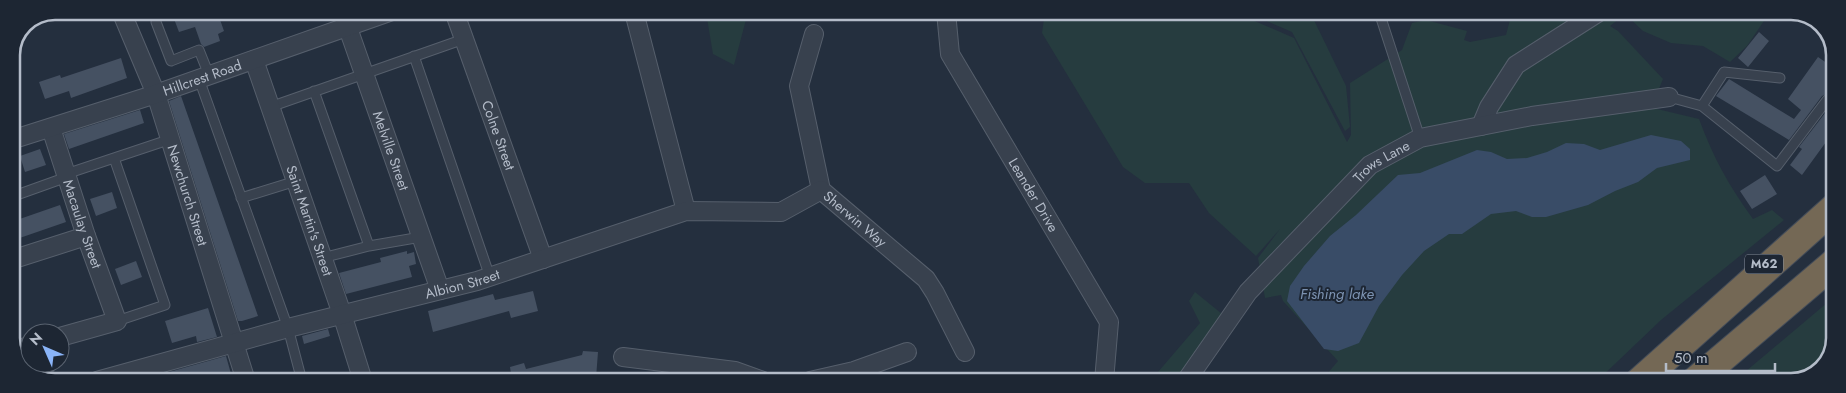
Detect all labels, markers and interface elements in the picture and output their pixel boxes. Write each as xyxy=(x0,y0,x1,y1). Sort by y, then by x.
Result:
street label: Hillcrest Road xyxy=(160,55,244,101)
street label: Colne Street xyxy=(477,98,520,173)
street label: Melville Street xyxy=(368,108,414,194)
street label: Trows Lane xyxy=(1348,135,1413,187)
street label: Newchurch Street xyxy=(162,142,213,249)
street label: Leander Drive xyxy=(1004,154,1063,236)
street label: Saint Martin's Street xyxy=(281,163,338,279)
street label: Macaulay Street xyxy=(58,177,107,272)
street label: Sherwin Way xyxy=(819,186,892,252)
road number: M62 xyxy=(1745,254,1783,274)
street label: Albion Street xyxy=(423,264,503,304)
water label: Fishing lake xyxy=(1300,283,1375,305)
north arrow xyxy=(20,323,70,373)
text: N xyxy=(25,328,47,350)
scale bar xyxy=(1666,340,1775,372)
text: 50 m xyxy=(1674,347,1708,369)

